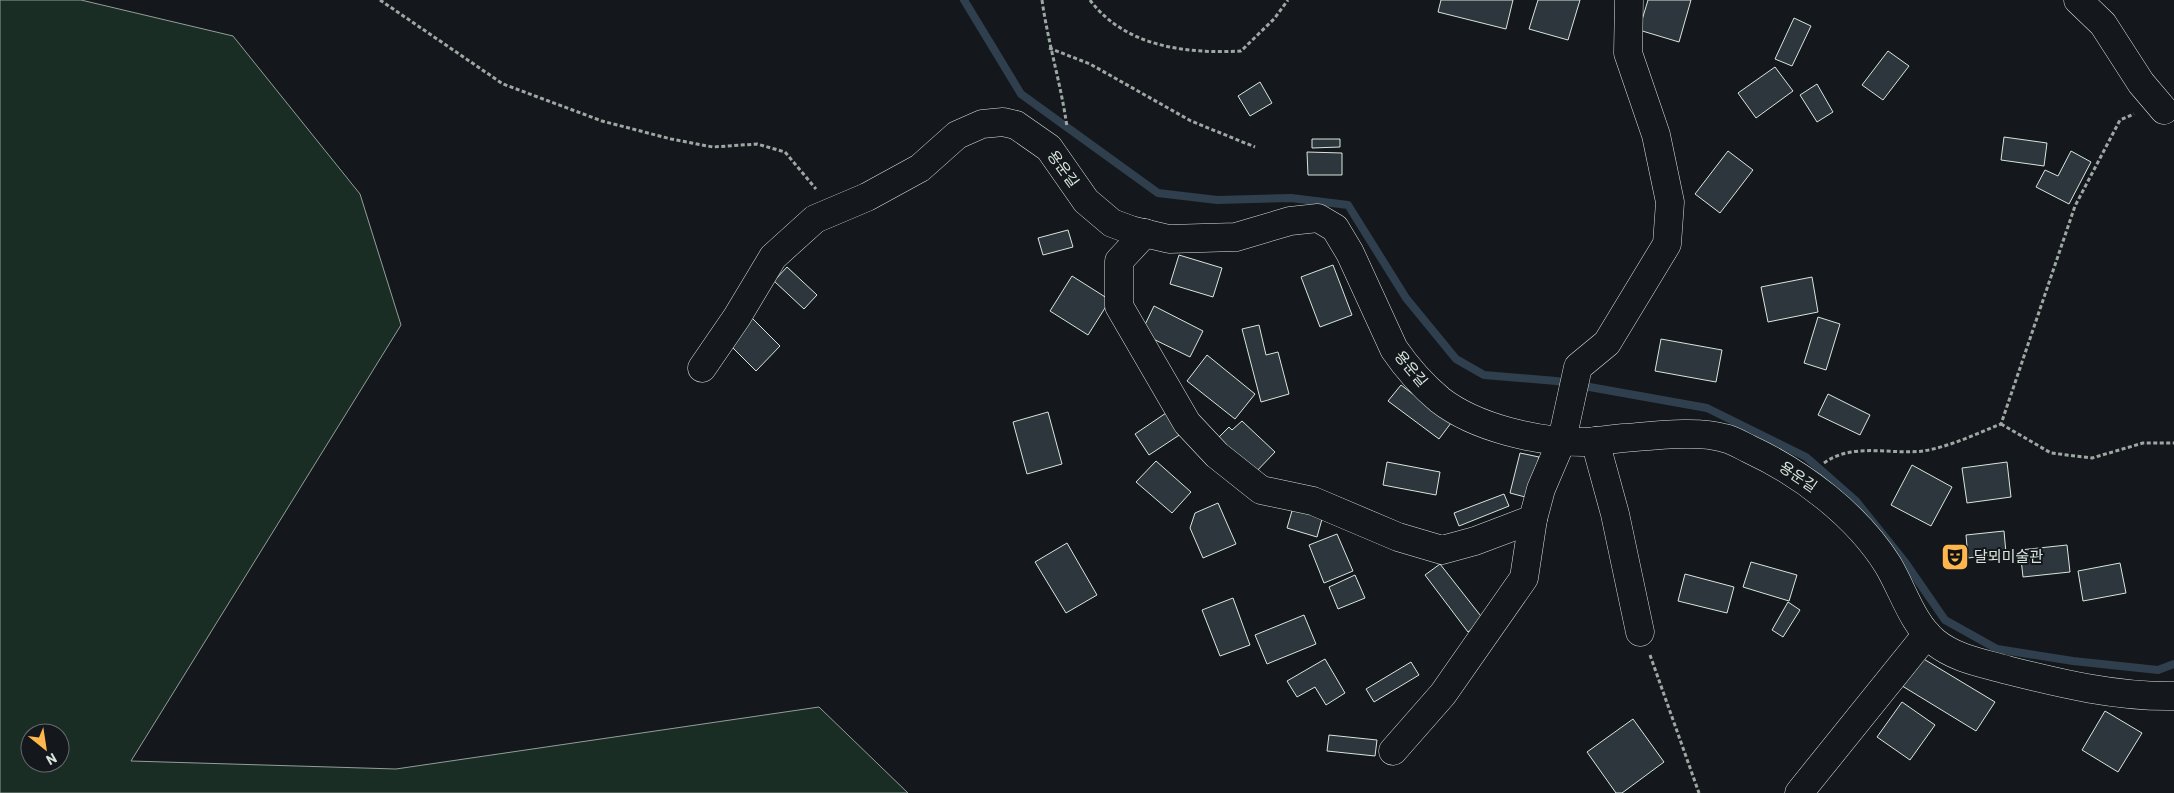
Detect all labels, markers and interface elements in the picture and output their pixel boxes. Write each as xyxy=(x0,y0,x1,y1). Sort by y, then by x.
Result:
street label: 용운길 xyxy=(1044,146,1083,190)
street label: 용운길 xyxy=(1392,347,1432,390)
street label: 용운길 xyxy=(1776,457,1821,495)
theatre icon: 달뫼미술관 xyxy=(1940,542,1970,572)
place label: 달뫼미술관 xyxy=(1974,547,2043,565)
north arrow xyxy=(20,723,70,773)
text: N xyxy=(43,750,60,769)

